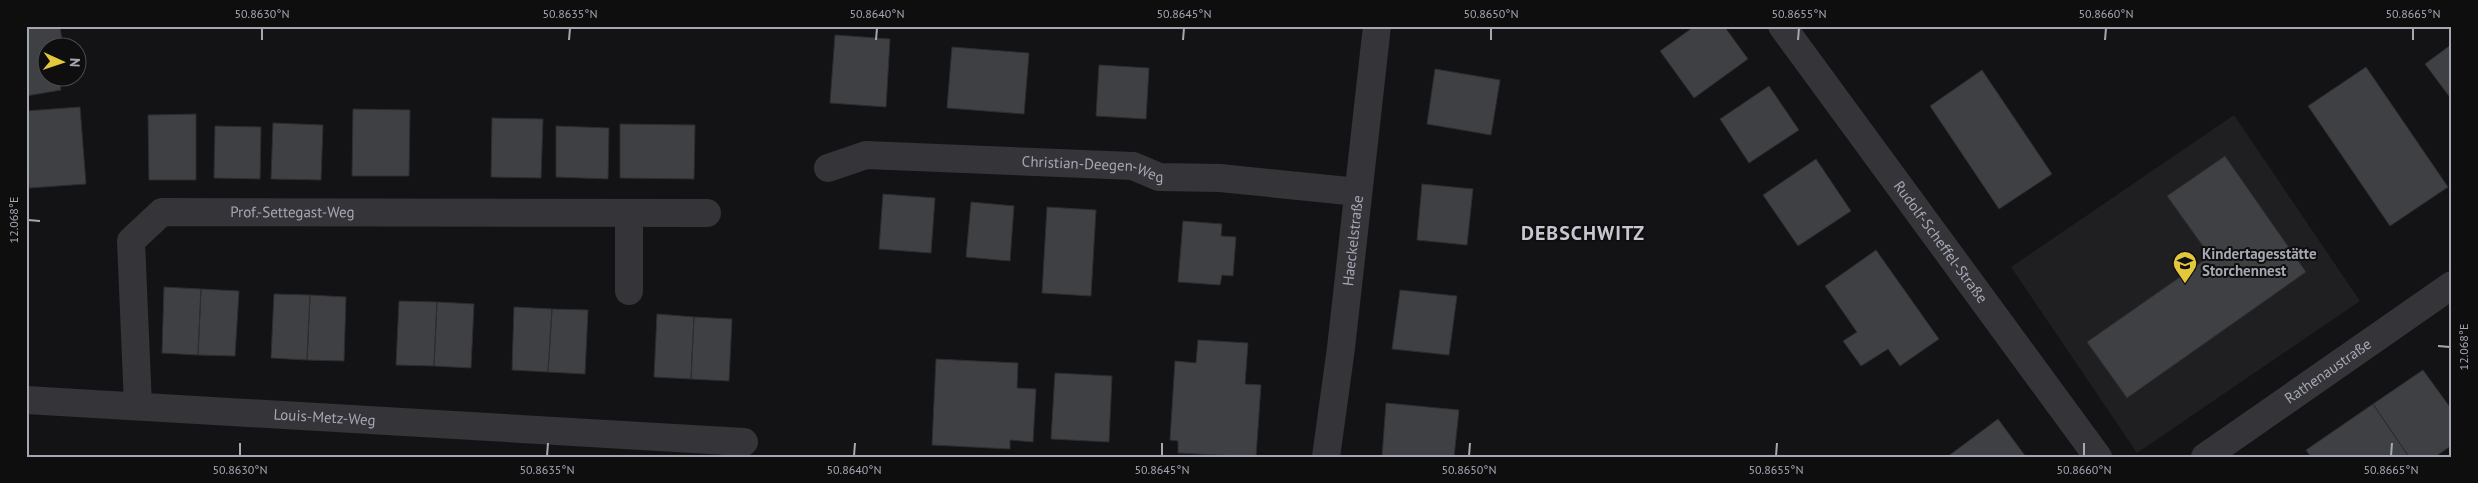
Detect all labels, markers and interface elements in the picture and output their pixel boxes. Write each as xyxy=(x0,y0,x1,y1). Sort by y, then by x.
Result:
text: 50.8630°N xyxy=(235,6,289,21)
text: 50.8635°N xyxy=(543,6,597,21)
text: 50.8640°N xyxy=(850,6,904,21)
text: 50.8645°N xyxy=(1157,6,1211,21)
text: 50.8650°N xyxy=(1464,6,1518,21)
text: 50.8655°N xyxy=(1772,6,1826,21)
text: 50.8660°N xyxy=(2079,6,2133,21)
text: 50.8665°N xyxy=(2386,6,2440,21)
north arrow xyxy=(38,38,88,88)
text: N xyxy=(66,58,84,68)
street label: Christian-Deegen-Weg xyxy=(1021,151,1163,186)
street label: Rudolf-Scheffel-Straße xyxy=(1890,177,1992,307)
street label: Haeckelstraße xyxy=(1338,194,1367,287)
text: 12.068°E xyxy=(6,197,21,243)
street label: Prof.-Settegast-Weg xyxy=(230,202,355,221)
district label: DEBSCHWITZ xyxy=(1521,220,1645,246)
place label: Kindertagesstätte Storchennest xyxy=(2202,244,2317,280)
school or university icon: Kindertagesstätte Storchennest xyxy=(2172,250,2198,284)
text: 12.068°E xyxy=(2456,324,2471,370)
street label: Rathenaustraße xyxy=(2281,334,2375,408)
street label: Louis-Metz-Weg xyxy=(273,404,376,429)
text: 50.8630°N xyxy=(213,462,267,477)
text: 50.8635°N xyxy=(520,462,574,477)
text: 50.8640°N xyxy=(827,462,881,477)
text: 50.8645°N xyxy=(1135,462,1189,477)
text: 50.8650°N xyxy=(1442,462,1496,477)
text: 50.8655°N xyxy=(1749,462,1803,477)
text: 50.8660°N xyxy=(2057,462,2111,477)
text: 50.8665°N xyxy=(2364,462,2418,477)

